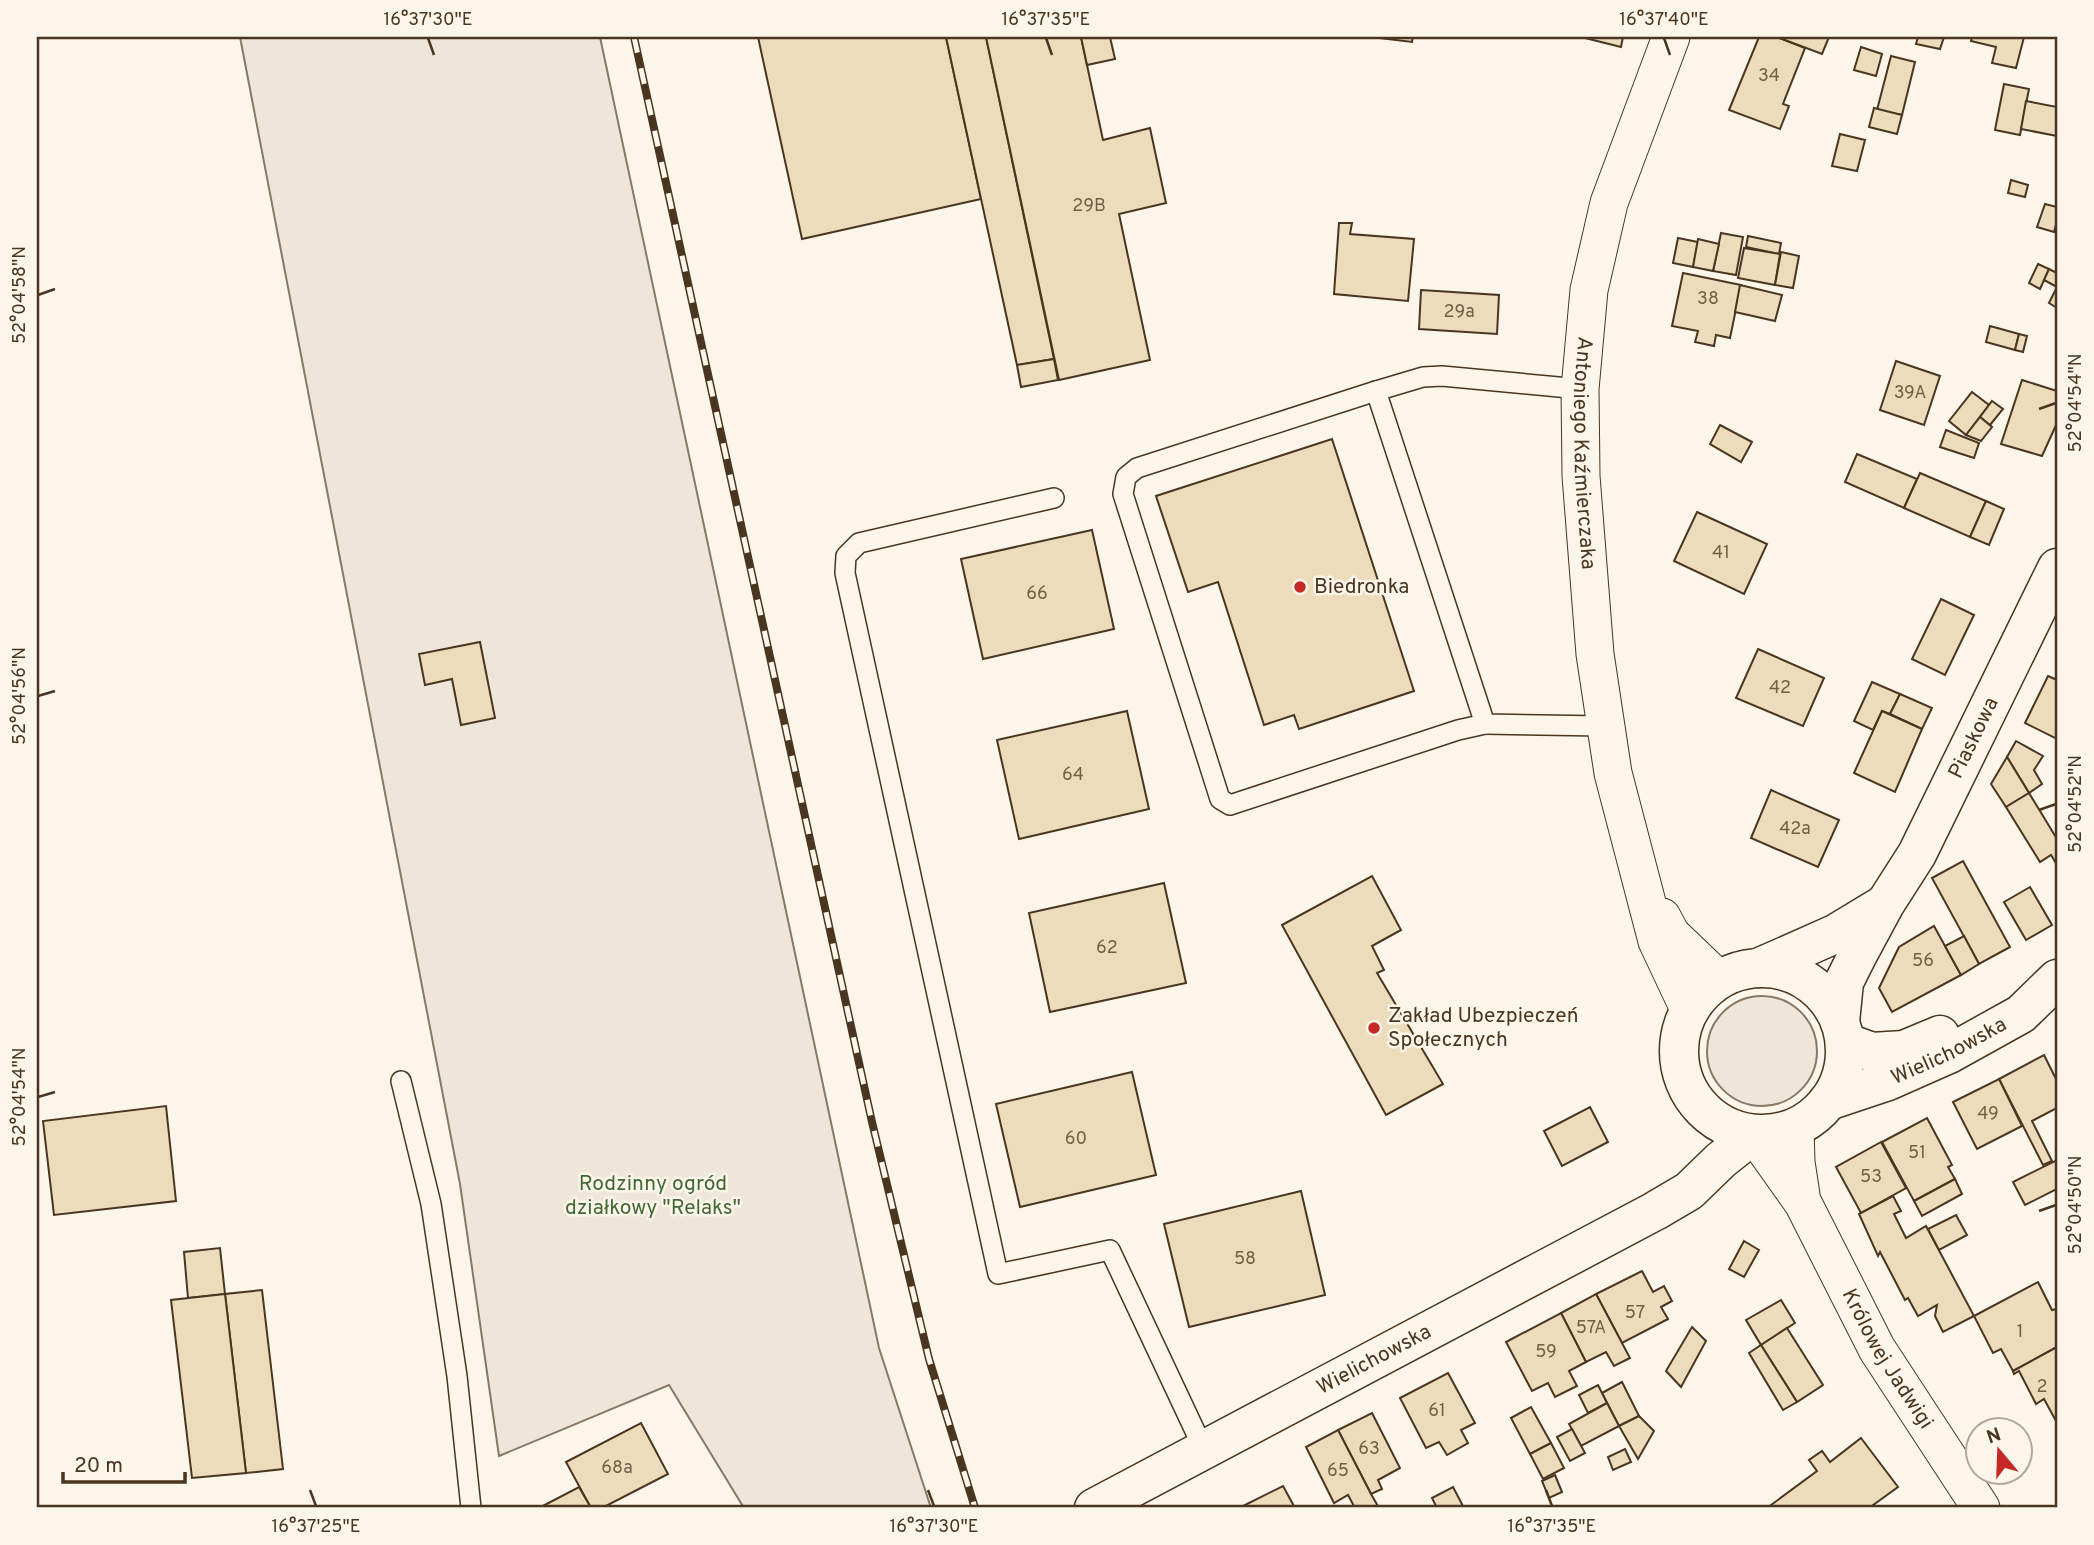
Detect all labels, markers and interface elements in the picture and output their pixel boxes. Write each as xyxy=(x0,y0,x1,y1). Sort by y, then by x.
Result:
text: 16°37'30"E xyxy=(384,9,472,32)
text: 16°37'35"E xyxy=(1002,9,1090,32)
text: 16°37'40"E xyxy=(1619,9,1709,32)
house number: 34 xyxy=(1758,65,1780,88)
house number: 29B xyxy=(1072,195,1106,218)
text: 52°04'58"N xyxy=(9,246,32,344)
house number: 38 xyxy=(1697,288,1719,311)
house number: 29a xyxy=(1443,301,1475,324)
street label: Antoniego Kaźmierczaka xyxy=(1566,335,1602,571)
text: 52°04'54"N xyxy=(2065,354,2088,452)
house number: 39A xyxy=(1894,382,1926,405)
house number: 41 xyxy=(1712,542,1730,565)
place label: Biedronka xyxy=(1314,574,1409,601)
marker: Biedronka xyxy=(1292,579,1308,595)
house number: 66 xyxy=(1026,583,1048,606)
text: 52°04'56"N xyxy=(9,647,32,745)
house number: 42 xyxy=(1769,677,1791,700)
street label: Piaskowa xyxy=(1943,693,2005,783)
text: 52°04'52"N xyxy=(2065,755,2088,853)
house number: 64 xyxy=(1062,764,1084,787)
house number: 42a xyxy=(1779,818,1811,841)
house number: 62 xyxy=(1096,937,1118,960)
house number: 56 xyxy=(1912,950,1934,973)
place label: Zakład Ubezpieczeń Społecznych xyxy=(1388,1003,1579,1054)
street label: Wielichowska xyxy=(1887,1011,2011,1091)
marker: Zakład Ubezpieczeń Społecznych xyxy=(1366,1020,1382,1036)
text: 52°04'54"N xyxy=(9,1048,32,1146)
house number: 49 xyxy=(1977,1103,1999,1126)
house number: 60 xyxy=(1065,1128,1087,1151)
house number: 51 xyxy=(1908,1142,1926,1165)
text: 52°04'50"N xyxy=(2065,1156,2088,1254)
house number: 53 xyxy=(1860,1166,1882,1189)
park label: Rodzinny ogród działkowy "Relaks" xyxy=(565,1171,741,1222)
house number: 58 xyxy=(1234,1248,1256,1271)
street label: Królowej Jadwigi xyxy=(1835,1284,1939,1434)
house number: 57 xyxy=(1625,1302,1645,1325)
house number: 57A xyxy=(1576,1317,1606,1340)
street label: Wielichowska xyxy=(1312,1318,1436,1401)
house number: 1 xyxy=(2017,1321,2023,1344)
house number: 59 xyxy=(1535,1341,1557,1364)
house number: 2 xyxy=(2036,1376,2048,1399)
house number: 61 xyxy=(1428,1400,1446,1423)
north arrow xyxy=(1965,1416,2035,1486)
text: N xyxy=(1984,1423,2004,1450)
house number: 63 xyxy=(1358,1438,1380,1461)
scale bar xyxy=(63,1440,186,1484)
text: 20 m xyxy=(74,1453,123,1480)
house number: 68a xyxy=(601,1457,633,1480)
house number: 65 xyxy=(1327,1460,1349,1483)
text: 16°37'25"E xyxy=(272,1516,360,1539)
text: 16°37'30"E xyxy=(890,1516,978,1539)
text: 16°37'35"E xyxy=(1508,1516,1596,1539)

